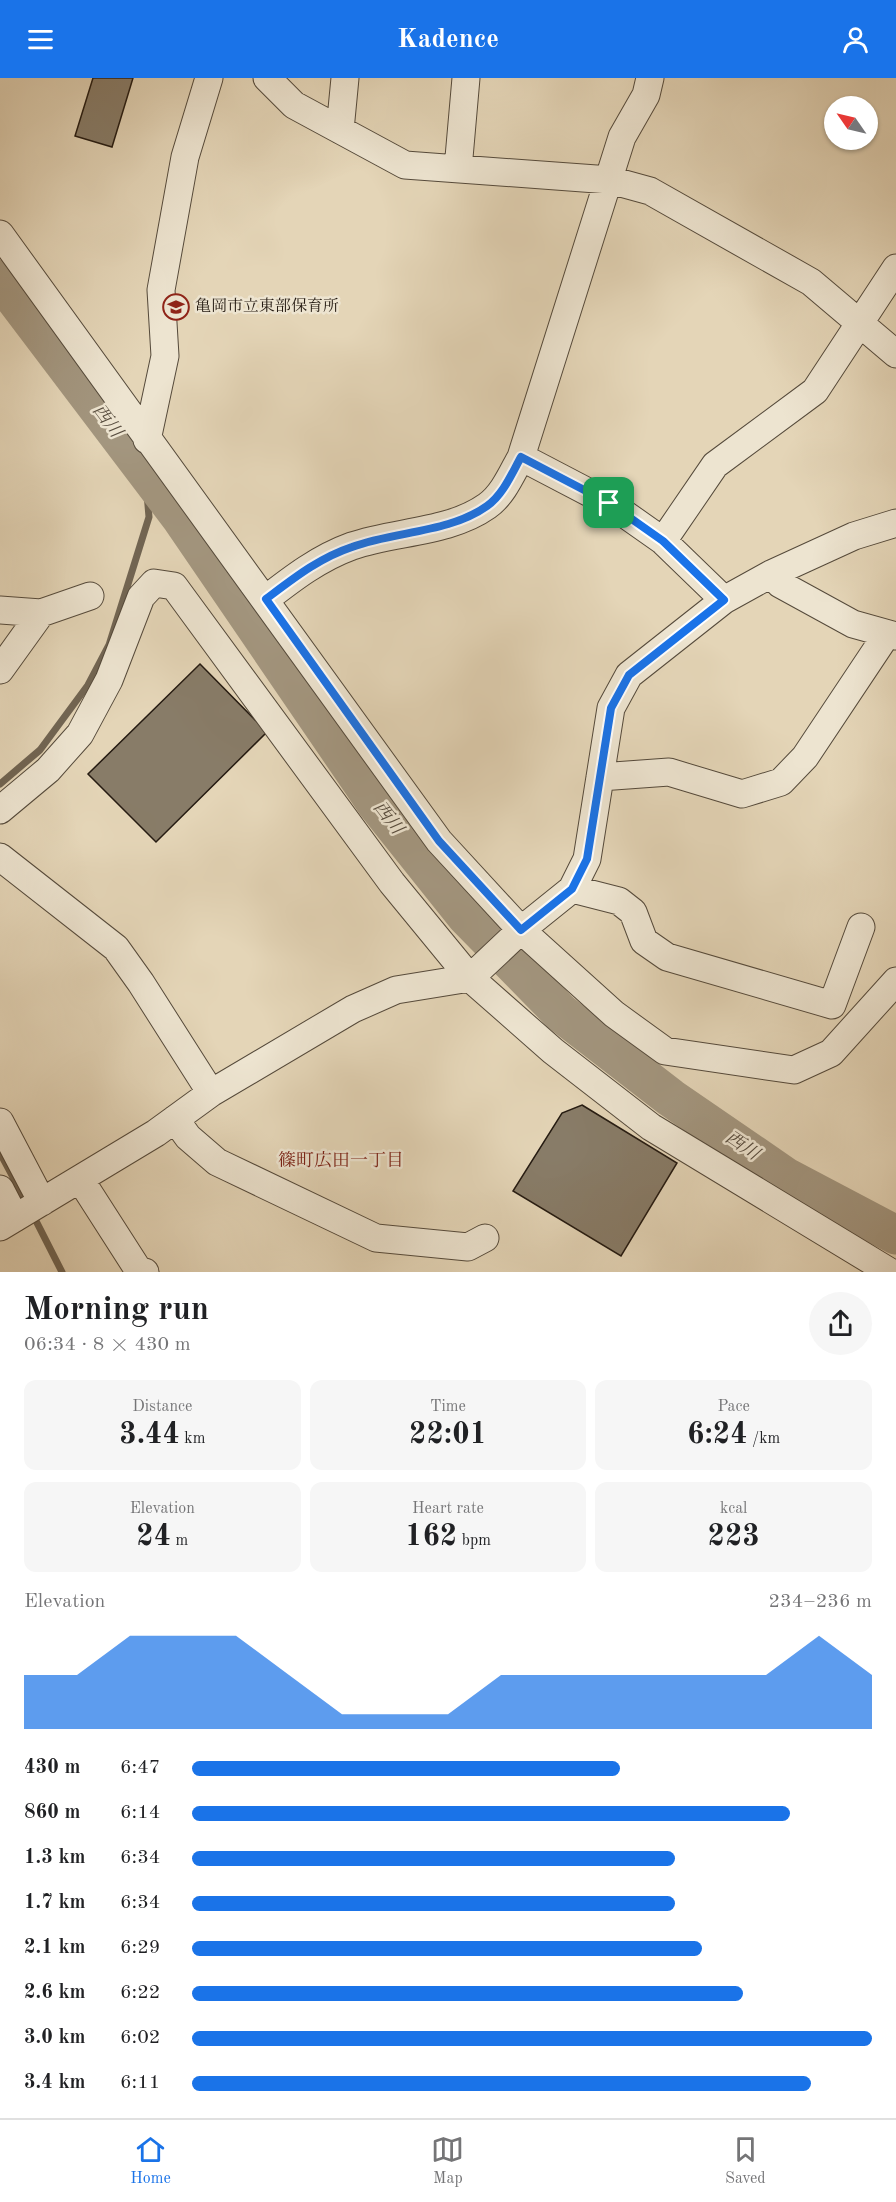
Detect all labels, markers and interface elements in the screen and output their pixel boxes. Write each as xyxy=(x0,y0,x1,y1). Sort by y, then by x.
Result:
icon: menu xyxy=(24,23,57,56)
icon: person xyxy=(839,23,872,56)
text: Kadence xyxy=(397,26,499,53)
north arrow xyxy=(824,96,878,150)
map controls xyxy=(824,96,878,150)
school or university icon: 亀岡市立東部保育所 xyxy=(161,292,191,322)
place label: 亀岡市立東部保育所 xyxy=(195,297,339,315)
water label: 西川 xyxy=(89,401,127,442)
pin xyxy=(583,477,634,528)
icon: arrive xyxy=(592,486,625,519)
water label: 西川 xyxy=(370,798,408,839)
water label: 西川 xyxy=(722,1128,764,1165)
district label: 篠町広田一丁目 xyxy=(278,1150,404,1170)
button: share xyxy=(809,1292,872,1355)
text: Morning run xyxy=(24,1294,209,1327)
text: 06:34 · 8 × 430 m xyxy=(24,1335,191,1355)
text: Distance xyxy=(132,1399,192,1415)
text: Time xyxy=(430,1399,466,1415)
text: Pace xyxy=(717,1399,750,1415)
text: 3.44 xyxy=(119,1420,180,1450)
text: 22:01 xyxy=(409,1420,487,1450)
text: 6:24 xyxy=(687,1420,748,1450)
text: km xyxy=(180,1431,205,1447)
text: /km xyxy=(748,1431,780,1447)
text: Elevation xyxy=(130,1501,195,1517)
text: Heart rate xyxy=(412,1501,484,1517)
text: kcal xyxy=(720,1501,747,1517)
text: 24 xyxy=(136,1522,171,1552)
text: 162 xyxy=(405,1522,457,1552)
text: 223 xyxy=(708,1522,760,1552)
text: m xyxy=(171,1533,188,1549)
text: bpm xyxy=(457,1533,491,1549)
text: Elevation xyxy=(24,1592,105,1612)
text: 234–236 m xyxy=(769,1592,872,1612)
text: 430 m xyxy=(24,1758,80,1778)
text: 6:47 xyxy=(120,1758,160,1778)
text: 860 m xyxy=(24,1803,80,1823)
text: 6:14 xyxy=(120,1803,160,1823)
text: 1.3 km xyxy=(24,1848,86,1868)
text: 6:34 xyxy=(120,1848,160,1868)
text: 1.7 km xyxy=(24,1893,86,1913)
text: 6:34 xyxy=(120,1893,160,1913)
text: 2.1 km xyxy=(24,1938,86,1958)
text: 6:29 xyxy=(120,1938,160,1958)
text: 2.6 km xyxy=(24,1983,86,2003)
text: 6:22 xyxy=(120,1983,160,2003)
text: 3.0 km xyxy=(24,2028,86,2048)
text: 6:02 xyxy=(120,2028,160,2048)
text: 3.4 km xyxy=(24,2073,86,2093)
text: 6:11 xyxy=(120,2073,160,2093)
tab: Home xyxy=(130,2133,171,2189)
tab: Map xyxy=(431,2133,464,2189)
tab: Saved xyxy=(725,2133,766,2189)

